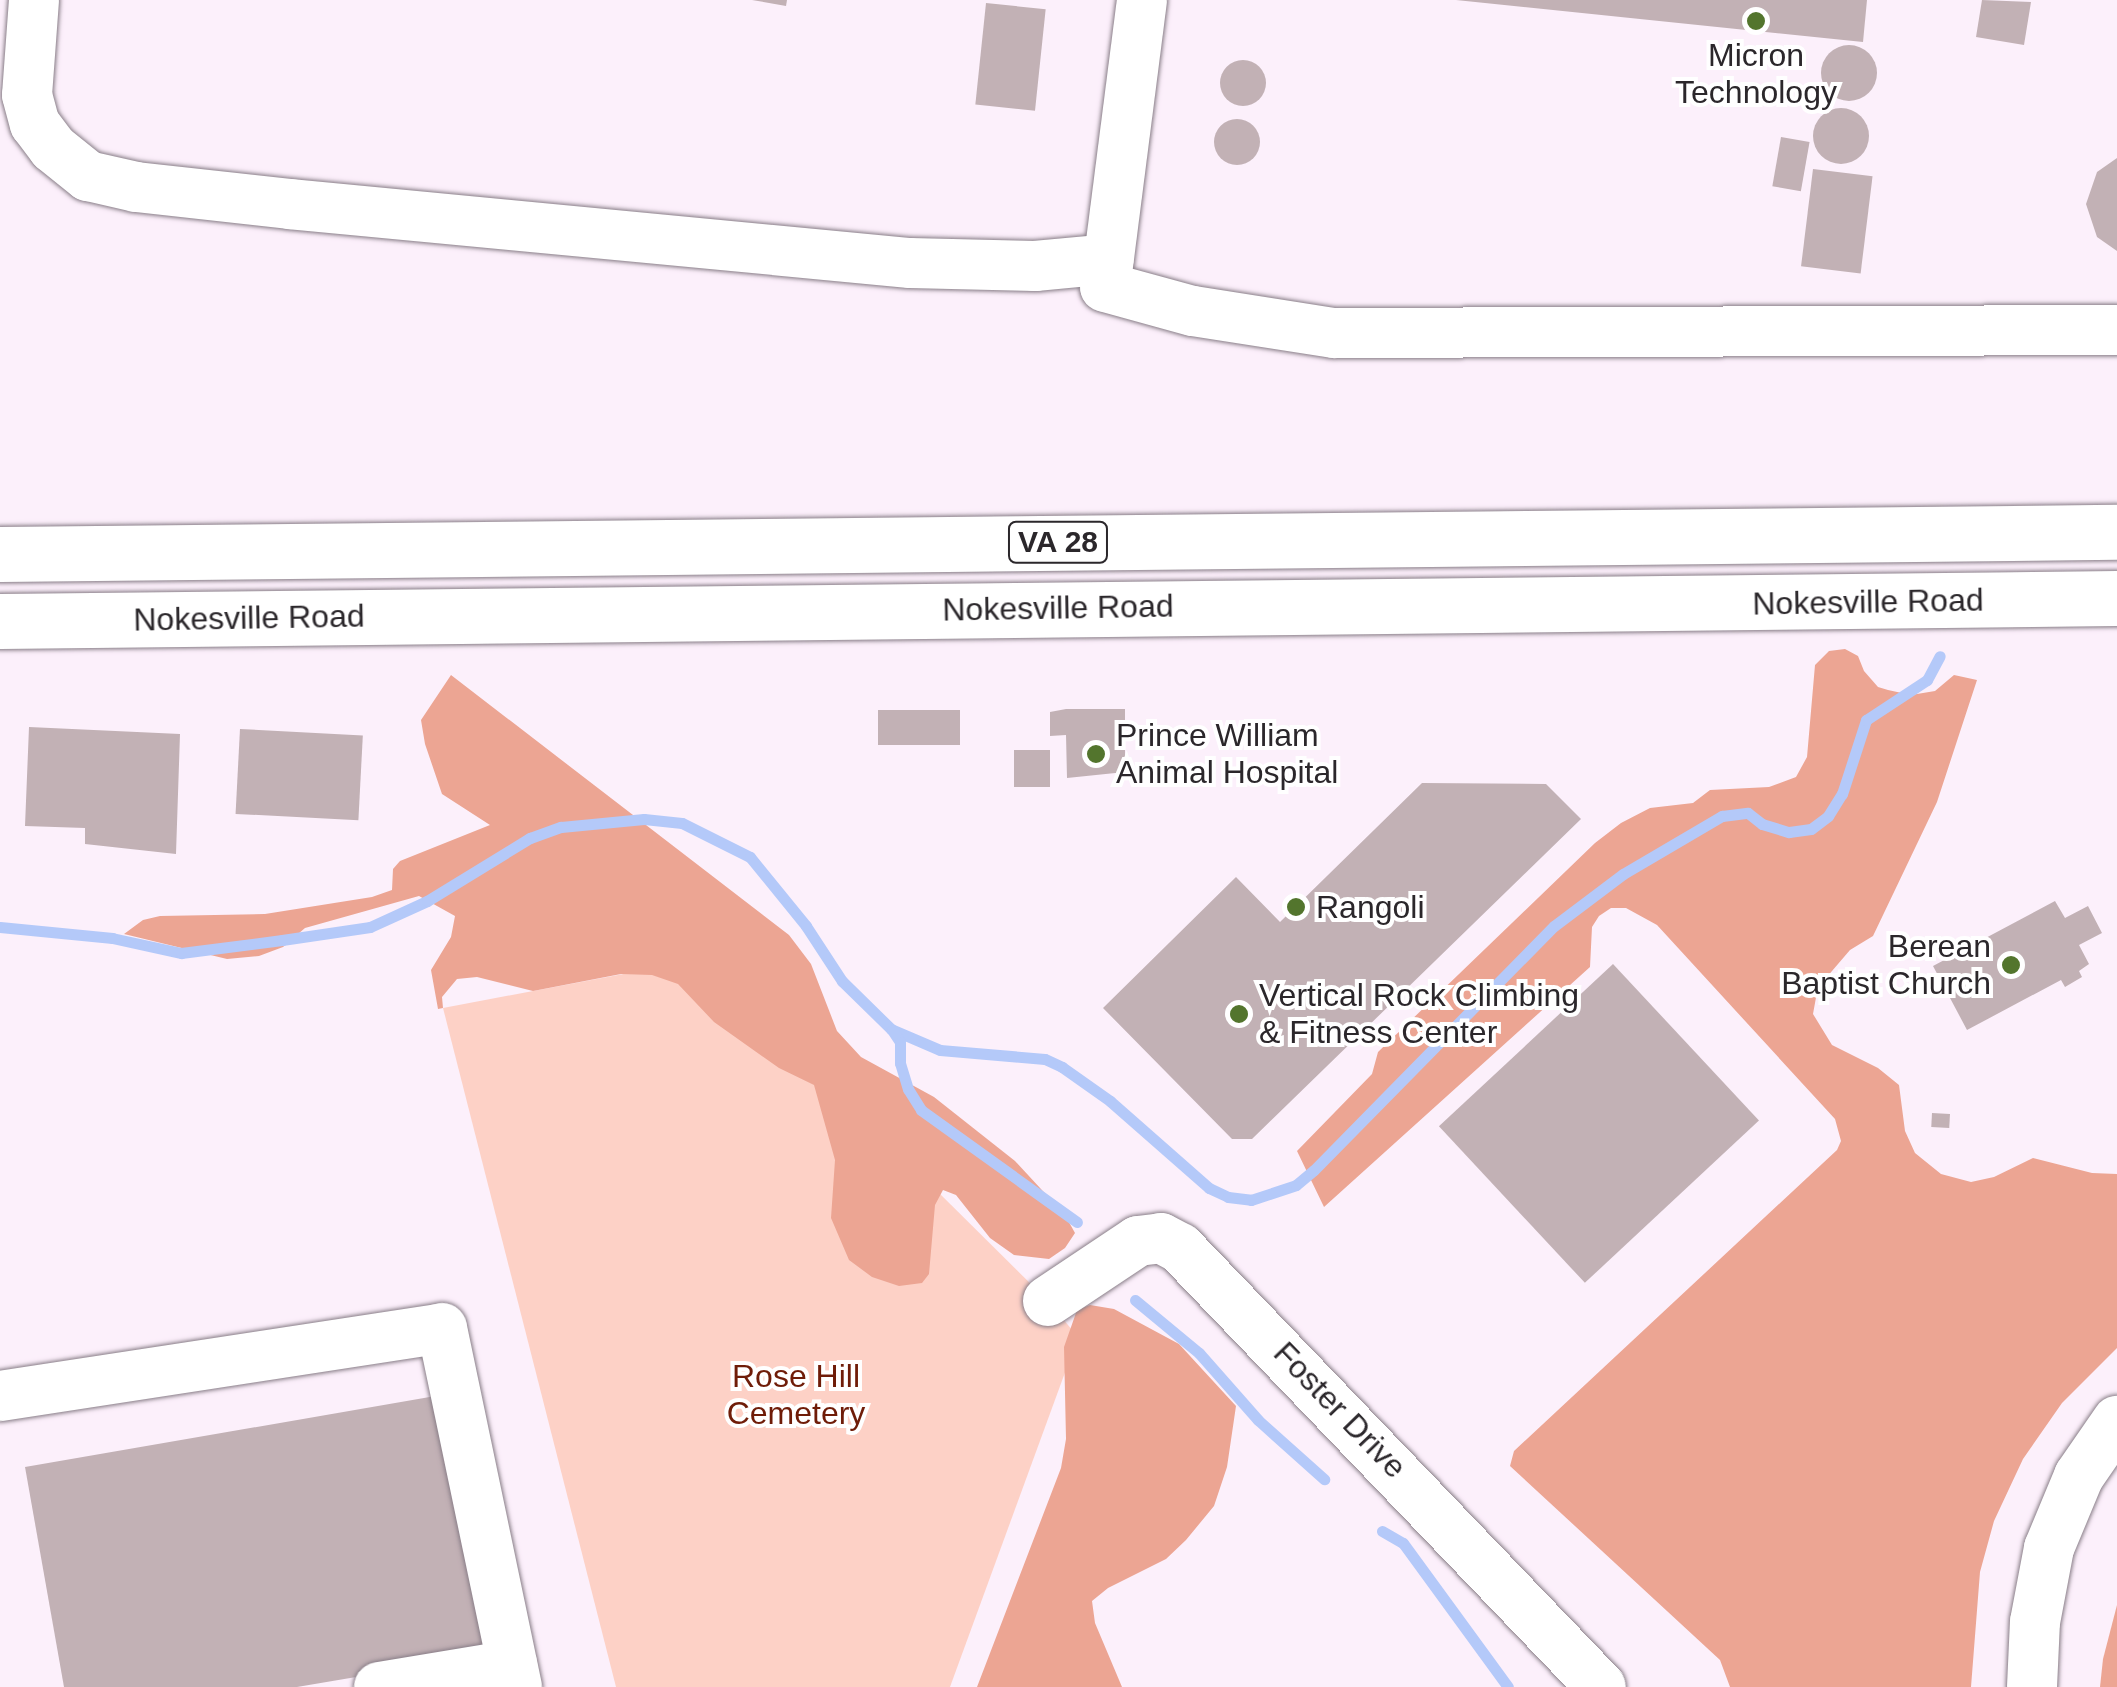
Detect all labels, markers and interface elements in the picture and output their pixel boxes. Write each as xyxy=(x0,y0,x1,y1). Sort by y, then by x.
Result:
marker: Micron Technology xyxy=(1745,10,1767,32)
place label: Micron Technology xyxy=(1675,37,1837,112)
road number: VA 28 xyxy=(1006,517,1110,567)
street label: Nokesville Road xyxy=(1752,581,1984,623)
street label: Nokesville Road xyxy=(942,587,1174,629)
street label: Nokesville Road xyxy=(133,597,365,639)
place label: Prince William Animal Hospital xyxy=(1116,717,1338,792)
marker: Prince William Animal Hospital xyxy=(1085,743,1107,765)
place label: Rangoli xyxy=(1316,888,1425,926)
marker: Rangoli xyxy=(1285,896,1307,918)
place label: Berean Baptist Church xyxy=(1781,928,1991,1003)
marker: Berean Baptist Church xyxy=(2000,954,2022,976)
place label: Vertical Rock Climbing & Fitness Center xyxy=(1259,977,1579,1052)
marker: Vertical Rock Climbing & Fitness Center xyxy=(1228,1003,1250,1025)
street label: Foster Drive xyxy=(1266,1334,1414,1486)
park label: Rose Hill Cemetery xyxy=(727,1358,865,1433)

